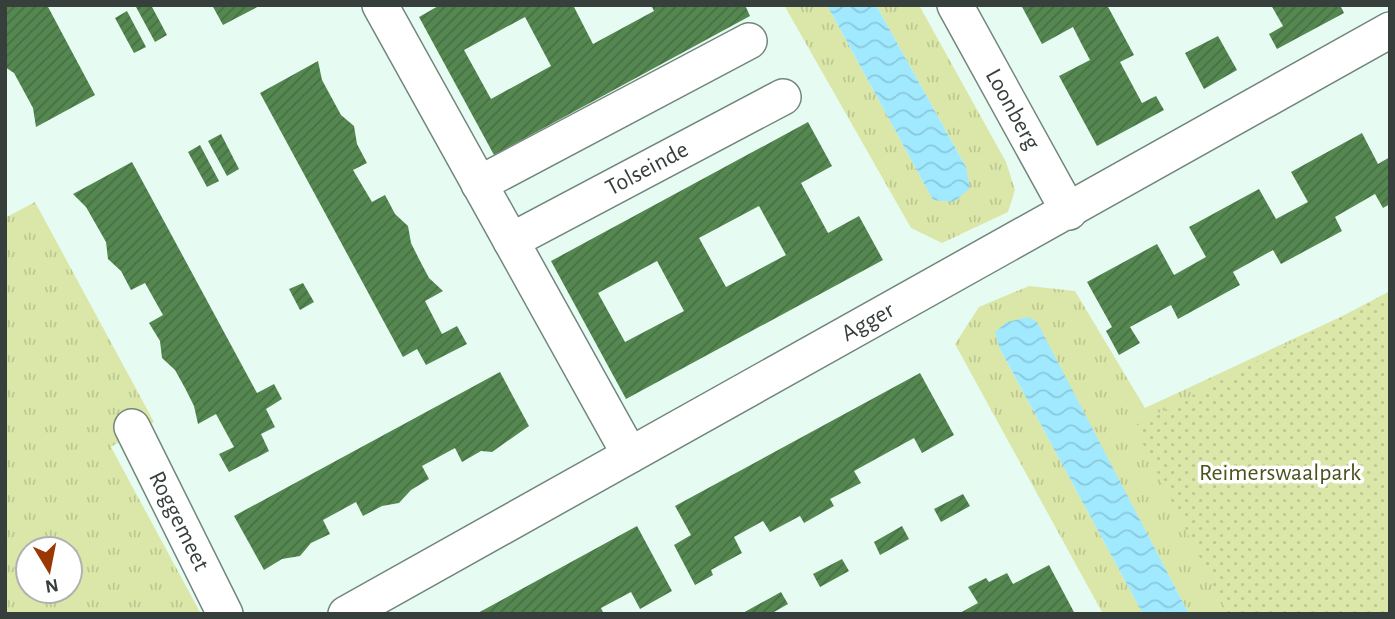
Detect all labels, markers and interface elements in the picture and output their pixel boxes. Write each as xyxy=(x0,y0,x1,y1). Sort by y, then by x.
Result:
street label: Loonberg xyxy=(981,65,1044,154)
street label: Tolseinde xyxy=(602,137,692,201)
street label: Agger xyxy=(838,298,898,346)
park label: Reimerswaalpark xyxy=(1199,461,1361,485)
street label: Roggemeet xyxy=(144,467,214,575)
north arrow xyxy=(14,535,84,605)
text: N xyxy=(44,575,60,596)

